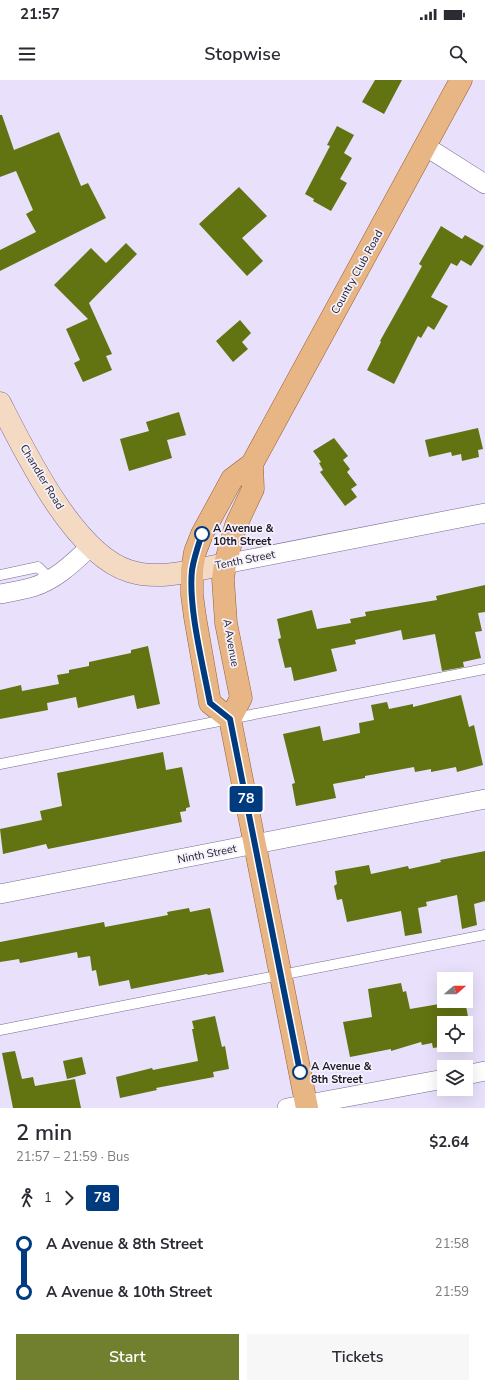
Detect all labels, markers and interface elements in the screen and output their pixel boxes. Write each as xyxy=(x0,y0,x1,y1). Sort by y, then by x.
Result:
text: 21:57 xyxy=(20,4,60,24)
text: Stopwise xyxy=(204,42,281,66)
icon: menu xyxy=(16,43,38,65)
icon: search xyxy=(447,43,469,65)
street label: Country Club Road xyxy=(328,227,386,317)
street label: Chandler Road xyxy=(17,442,67,512)
place label: A Avenue & 10th Street xyxy=(213,521,274,549)
marker: A Avenue & 10th Street xyxy=(194,526,210,542)
street label: Tenth Street xyxy=(214,547,276,573)
street label: A Avenue xyxy=(219,618,243,668)
line badge: 78 xyxy=(228,786,264,812)
text: 78 xyxy=(238,789,254,808)
street label: Ninth Street xyxy=(176,841,238,867)
north arrow xyxy=(437,972,473,1008)
map controls xyxy=(437,972,473,1096)
button: locate xyxy=(437,1016,473,1052)
place label: A Avenue & 8th Street xyxy=(311,1059,372,1087)
button: layers xyxy=(437,1060,473,1096)
marker: A Avenue & 8th Street xyxy=(292,1064,308,1080)
text: 2 min xyxy=(16,1118,72,1148)
text: $2.64 xyxy=(429,1132,469,1152)
text: 21:57 – 21:59 · Bus xyxy=(16,1148,130,1166)
icon: walk xyxy=(16,1187,38,1209)
icon: forward xyxy=(58,1187,80,1209)
text: 78 xyxy=(94,1188,111,1207)
text: 1 xyxy=(44,1189,52,1207)
text: A Avenue & 8th Street xyxy=(46,1234,203,1254)
text: 21:58 xyxy=(435,1235,469,1253)
text: A Avenue & 10th Street xyxy=(46,1282,212,1302)
text: 21:59 xyxy=(435,1283,469,1301)
button: Start xyxy=(16,1334,239,1380)
button: Tickets xyxy=(247,1334,469,1380)

